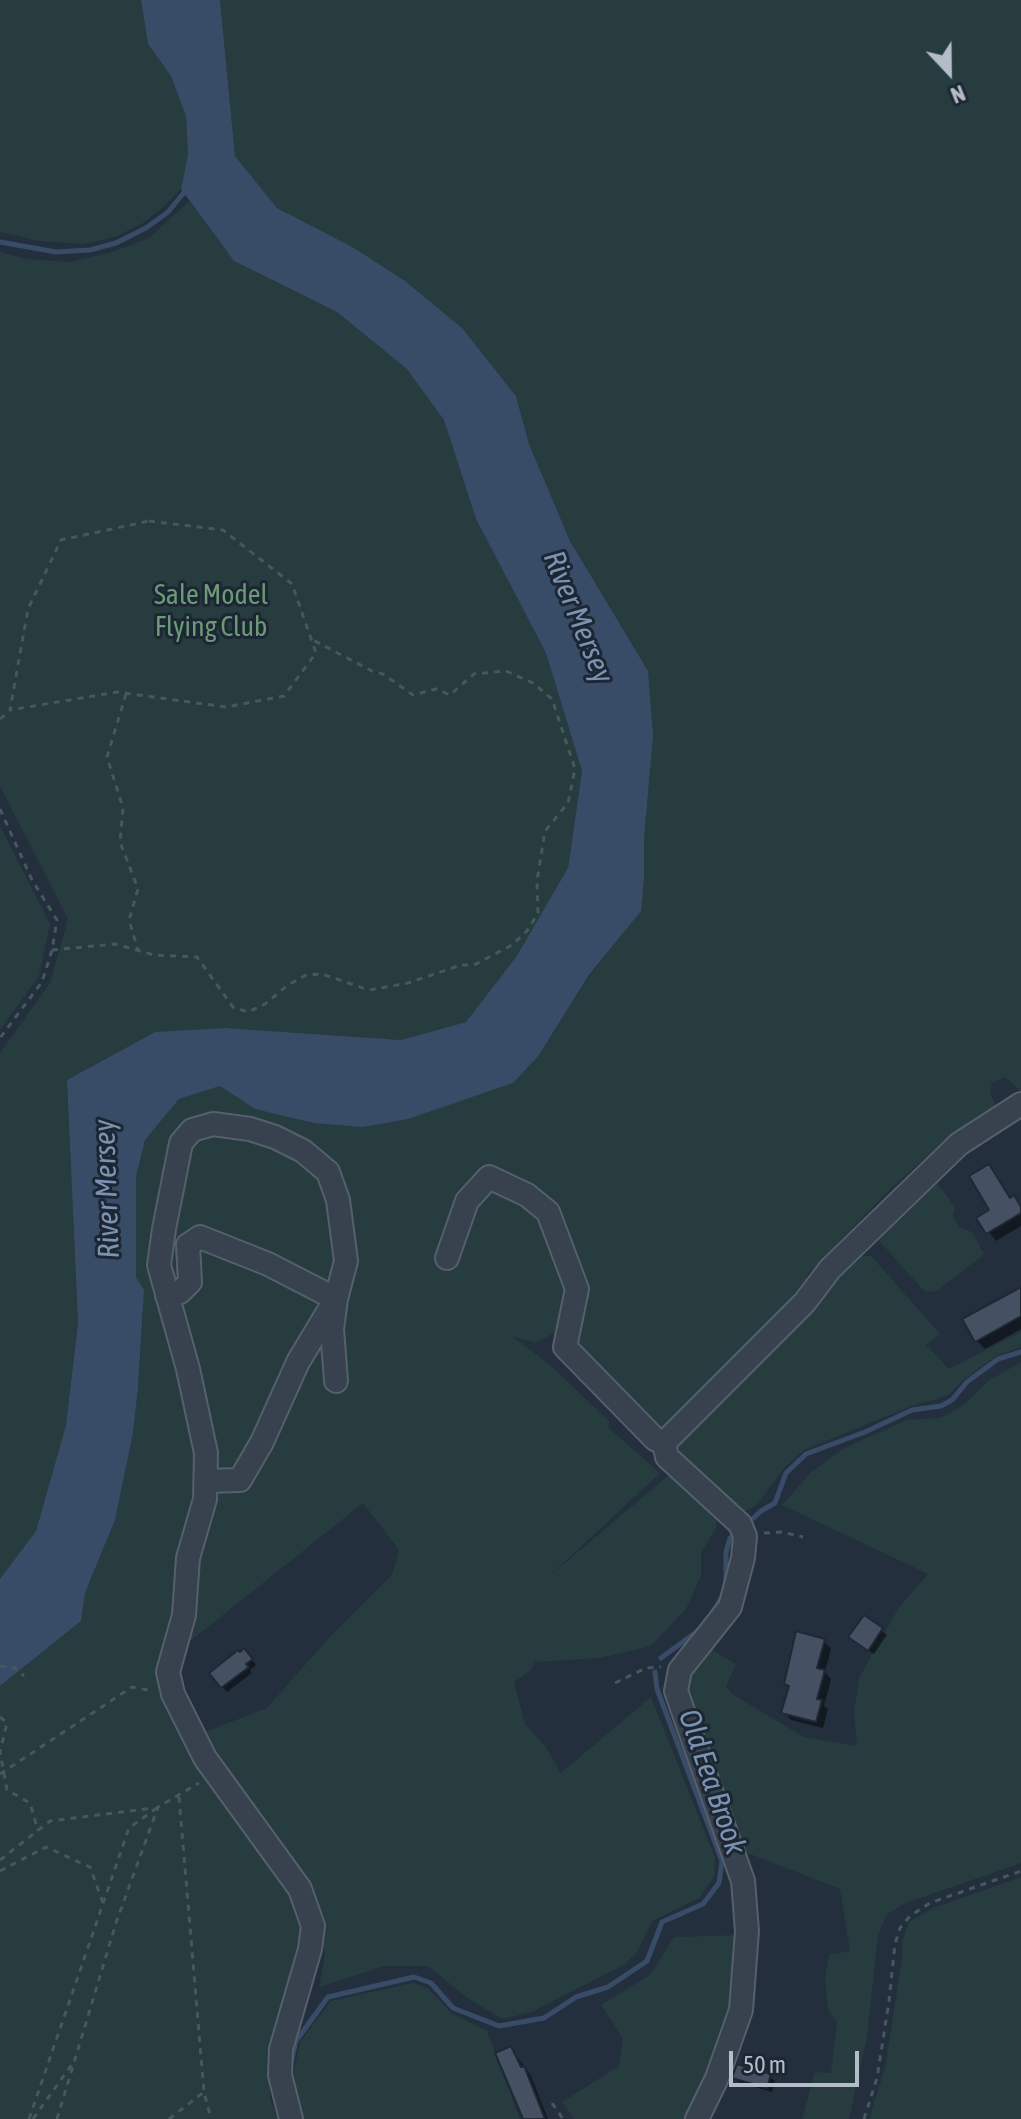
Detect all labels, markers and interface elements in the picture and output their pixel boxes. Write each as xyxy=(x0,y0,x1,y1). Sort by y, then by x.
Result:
north arrow xyxy=(909,32,989,112)
text: N xyxy=(947,80,969,109)
water label: River Mersey xyxy=(535,546,621,688)
park label: Sale Model Flying Club xyxy=(154,578,268,644)
water label: River Mersey xyxy=(87,1119,127,1259)
water label: Old Eea Brook xyxy=(670,1705,754,1859)
scale bar xyxy=(733,2035,863,2085)
text: 50 m xyxy=(743,2051,786,2078)

